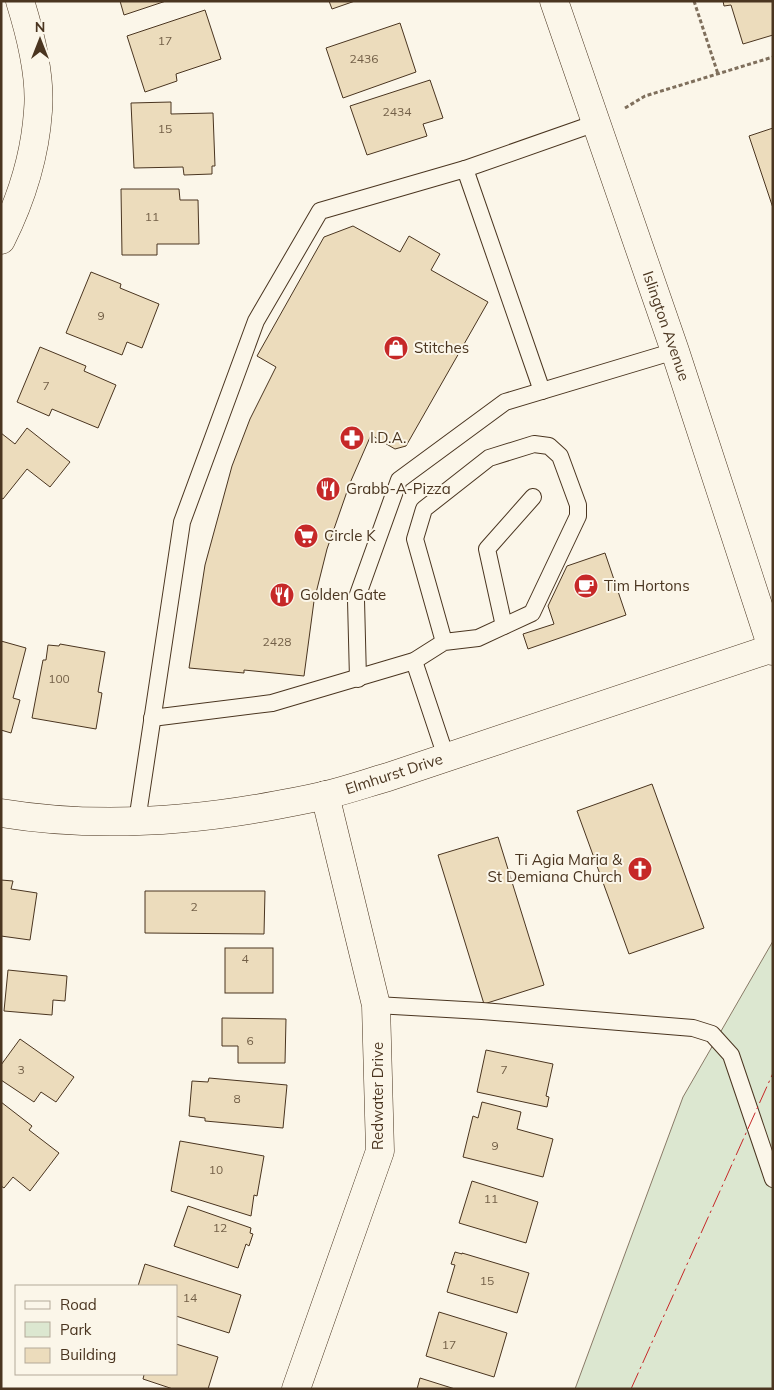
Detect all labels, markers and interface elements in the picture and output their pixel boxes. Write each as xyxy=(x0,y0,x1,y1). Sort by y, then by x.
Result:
north arrow xyxy=(15,15,65,65)
text: N xyxy=(35,18,45,36)
house number: 17 xyxy=(158,33,172,48)
house number: 2436 xyxy=(350,51,378,66)
house number: 2434 xyxy=(383,104,411,119)
house number: 15 xyxy=(158,121,172,136)
house number: 11 xyxy=(145,209,159,224)
street label: Islington Avenue xyxy=(639,268,694,383)
house number: 9 xyxy=(97,308,105,323)
shop icon: Stitches xyxy=(383,335,409,361)
place label: Stitches xyxy=(414,338,469,357)
house number: 7 xyxy=(42,378,50,393)
pharmacy icon: I.D.A. xyxy=(339,425,365,451)
place label: I.D.A. xyxy=(370,428,406,447)
restaurant icon: Grabb-A-Pizza xyxy=(315,476,341,502)
place label: Grabb-A-Pizza xyxy=(346,479,451,498)
supermarket icon: Circle K xyxy=(293,523,319,549)
place label: Circle K xyxy=(324,526,376,545)
cafe icon: Tim Hortons xyxy=(573,573,599,599)
place label: Tim Hortons xyxy=(604,576,690,595)
restaurant icon: Golden Gate xyxy=(269,582,295,608)
place label: Golden Gate xyxy=(300,585,386,604)
house number: 2428 xyxy=(263,634,291,649)
house number: 100 xyxy=(48,671,70,686)
street label: Elmhurst Drive xyxy=(343,749,445,798)
place label: Ti Agia Maria & St Demiana Church xyxy=(487,850,623,886)
church icon: Ti Agia Maria & St Demiana Church xyxy=(627,856,653,882)
house number: 2 xyxy=(190,899,198,914)
house number: 4 xyxy=(241,951,249,966)
house number: 6 xyxy=(246,1033,254,1048)
street label: Redwater Drive xyxy=(368,1042,387,1150)
house number: 3 xyxy=(17,1062,25,1077)
house number: 7 xyxy=(500,1062,508,1077)
house number: 8 xyxy=(233,1091,241,1106)
house number: 9 xyxy=(491,1138,499,1153)
house number: 10 xyxy=(209,1162,223,1177)
house number: 11 xyxy=(484,1191,498,1206)
house number: 12 xyxy=(213,1220,227,1235)
house number: 15 xyxy=(480,1273,494,1288)
legend xyxy=(15,1285,178,1375)
house number: 14 xyxy=(183,1290,197,1305)
text: Road xyxy=(60,1295,97,1314)
text: Park xyxy=(60,1320,92,1339)
house number: 17 xyxy=(442,1337,456,1352)
text: Building xyxy=(60,1345,116,1364)

